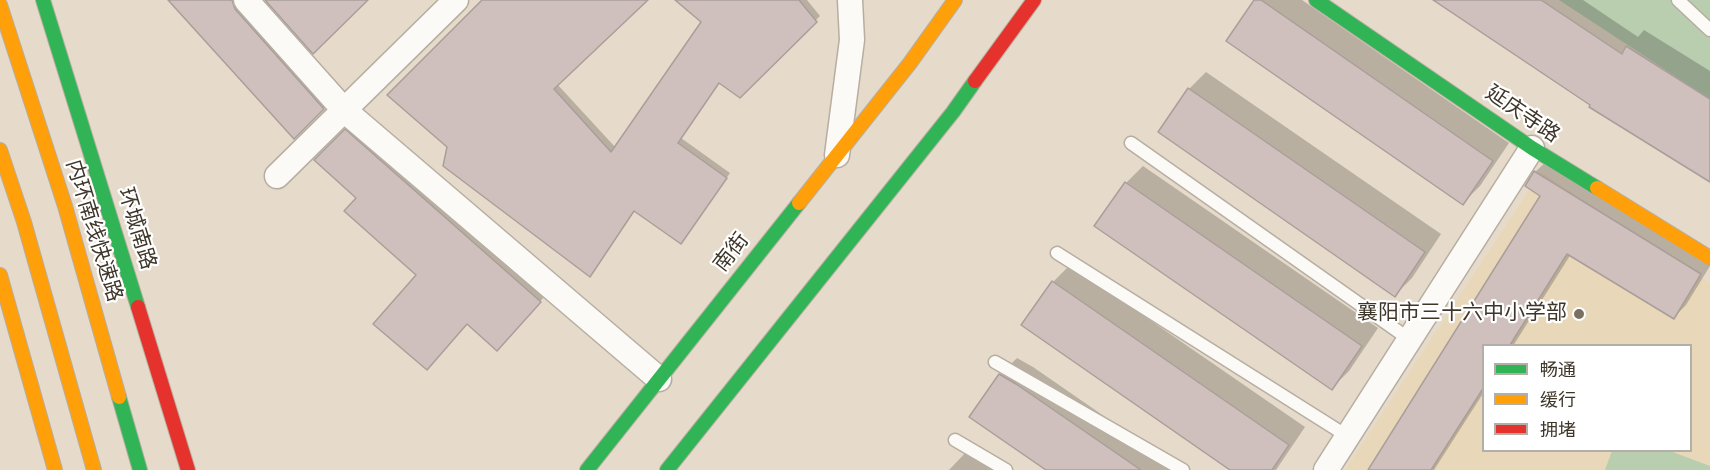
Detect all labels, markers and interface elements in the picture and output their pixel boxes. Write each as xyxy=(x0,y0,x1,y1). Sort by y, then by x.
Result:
street label: 延庆寺路 xyxy=(1480,81,1564,149)
street label: 内环南线快速路 xyxy=(59,157,127,305)
street label: 环城南路 xyxy=(112,185,160,273)
street label: 南街 xyxy=(709,229,755,277)
place label: 襄阳市三十六中小学部 xyxy=(1357,301,1567,327)
marker: 襄阳市三十六中小学部 xyxy=(1572,307,1586,321)
legend xyxy=(1482,344,1692,452)
text: 畅通 xyxy=(1540,357,1576,382)
text: 缓行 xyxy=(1540,387,1576,412)
text: 拥堵 xyxy=(1540,417,1576,442)

